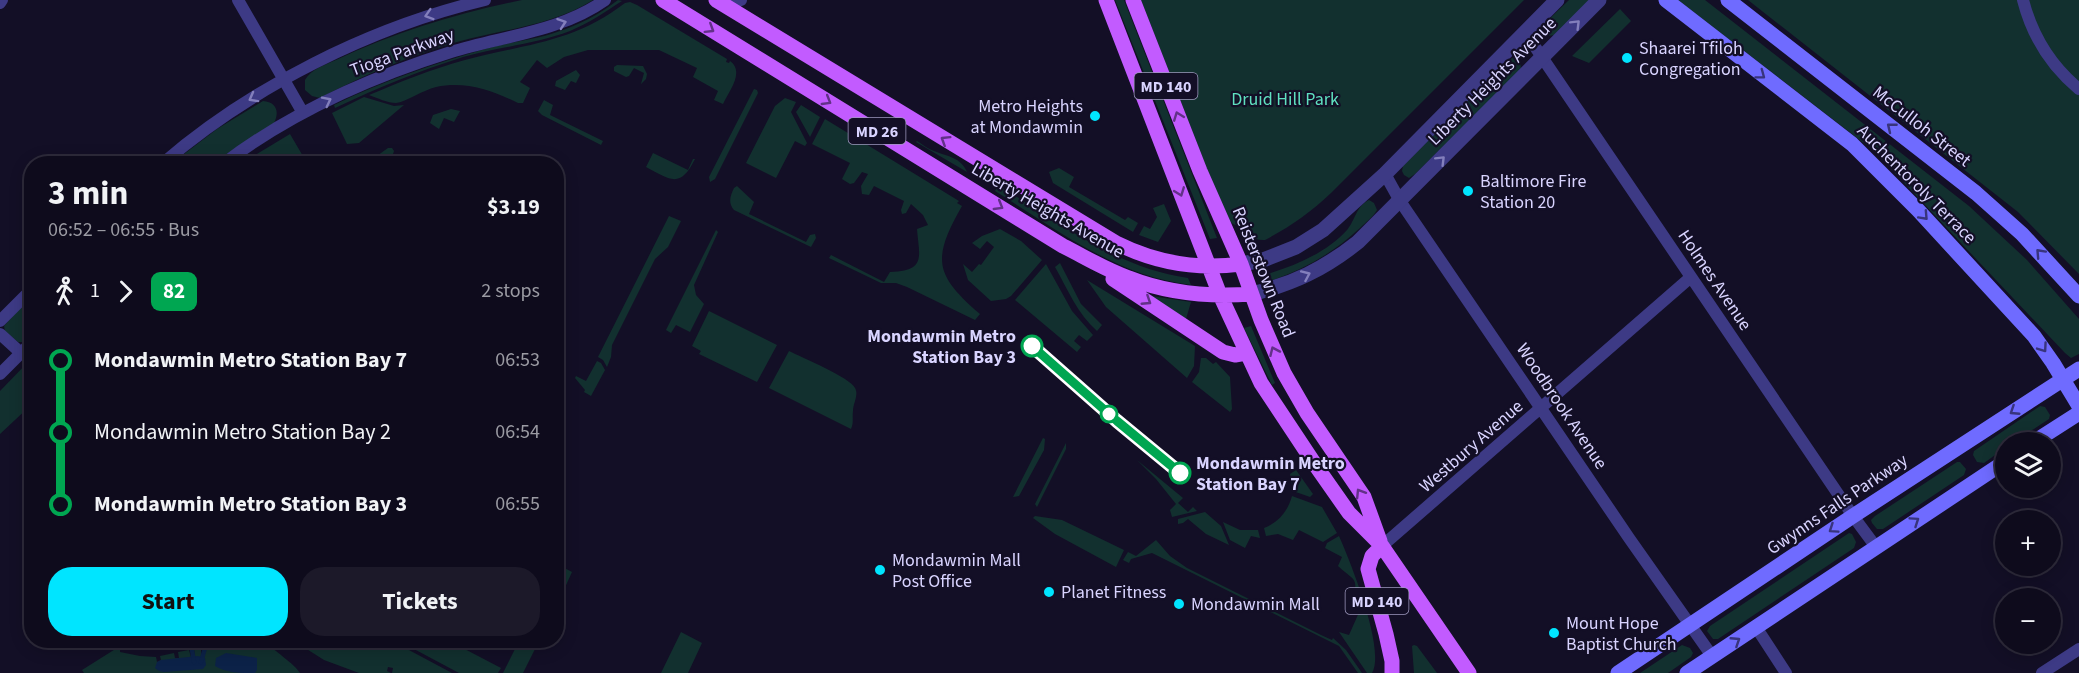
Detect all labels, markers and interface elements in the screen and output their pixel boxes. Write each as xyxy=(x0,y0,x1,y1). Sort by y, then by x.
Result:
one-way arrow xyxy=(424,8,435,20)
street label: Liberty Heights Avenue xyxy=(1422,11,1562,151)
one-way arrow xyxy=(556,17,567,30)
one-way arrow xyxy=(1568,20,1579,31)
street label: Tioga Parkway xyxy=(347,22,458,83)
one-way arrow xyxy=(704,22,714,34)
place label: Shaarei Tfiloh Congregation xyxy=(1639,36,1743,82)
marker: Shaarei Tfiloh Congregation xyxy=(1620,51,1634,65)
one-way arrow xyxy=(1755,67,1766,78)
road number: MD 140 xyxy=(1134,73,1198,99)
street label: McCulloh Street xyxy=(1867,80,1976,173)
park label: Druid Hill Park xyxy=(1231,87,1339,112)
one-way arrow xyxy=(249,91,259,102)
one-way arrow xyxy=(821,93,831,105)
place label: Metro Heights at Mondawmin xyxy=(971,94,1083,140)
one-way arrow xyxy=(321,97,332,108)
marker: Metro Heights at Mondawmin xyxy=(1088,109,1102,123)
one-way arrow xyxy=(1173,112,1186,122)
road number: MD 26 xyxy=(848,118,906,144)
street label: Auchentoroly Terrace xyxy=(1851,119,1982,250)
one-way arrow xyxy=(1887,123,1898,134)
one-way arrow xyxy=(941,136,951,148)
street label: Liberty Heights Avenue xyxy=(967,156,1129,265)
one-way arrow xyxy=(1434,156,1445,167)
place label: Baltimore Fire Station 20 xyxy=(1480,169,1586,215)
text: 3 min xyxy=(48,170,128,217)
marker: Baltimore Fire Station 20 xyxy=(1461,184,1475,198)
one-way arrow xyxy=(1172,187,1185,197)
text: $3.19 xyxy=(487,191,540,223)
one-way arrow xyxy=(993,199,1003,211)
street label: Reisterstown Road xyxy=(1226,203,1301,341)
one-way arrow xyxy=(1916,209,1927,220)
text: 06:52 – 06:55 · Bus xyxy=(48,216,199,244)
street label: Holmes Avenue xyxy=(1672,225,1758,336)
one-way arrow xyxy=(2037,249,2048,260)
one-way arrow xyxy=(1300,271,1311,283)
icon: walk xyxy=(48,275,81,308)
icon: forward xyxy=(109,275,142,308)
text: 82 xyxy=(163,276,185,306)
text: 1 xyxy=(90,277,100,305)
text: 2 stops xyxy=(481,277,540,305)
one-way arrow xyxy=(1140,294,1151,305)
place label: Mondawmin Metro Station Bay 3 xyxy=(867,324,1016,370)
marker: Mondawmin Metro Station Bay 3 xyxy=(1021,335,1043,357)
street label: Woodbrook Avenue xyxy=(1510,338,1613,474)
one-way arrow xyxy=(2036,342,2047,353)
text: Mondawmin Metro Station Bay 7 xyxy=(94,344,407,376)
text: 06:53 xyxy=(495,346,540,374)
one-way arrow xyxy=(1269,346,1281,357)
street label: Westbury Avenue xyxy=(1414,394,1529,499)
one-way arrow xyxy=(2010,403,2020,415)
unlabelled marker xyxy=(1100,405,1118,423)
text: Mondawmin Metro Station Bay 2 xyxy=(94,416,391,448)
text: 06:54 xyxy=(495,418,540,446)
map controls xyxy=(1995,432,2061,654)
button: layers xyxy=(1995,432,2061,498)
street label: Gwynns Falls Parkway xyxy=(1762,448,1913,561)
place label: Mondawmin Metro Station Bay 7 xyxy=(1196,451,1345,497)
marker: Mondawmin Metro Station Bay 7 xyxy=(1169,462,1191,484)
text: Mondawmin Metro Station Bay 3 xyxy=(94,488,407,520)
one-way arrow xyxy=(1356,488,1367,499)
text: 06:55 xyxy=(495,490,540,518)
button: + xyxy=(1995,510,2061,576)
one-way arrow xyxy=(1909,517,1920,528)
one-way arrow xyxy=(1829,522,1840,533)
place label: Mondawmin Mall Post Office xyxy=(892,548,1021,594)
marker: Mondawmin Mall Post Office xyxy=(873,563,887,577)
button: Start xyxy=(48,567,288,636)
button: Tickets xyxy=(300,567,540,636)
place label: Planet Fitness xyxy=(1061,580,1166,605)
marker: Planet Fitness xyxy=(1042,585,1056,599)
road number: MD 140 xyxy=(1346,588,1408,614)
button: − xyxy=(1995,588,2061,654)
place label: Mondawmin Mall xyxy=(1191,592,1320,617)
marker: Mondawmin Mall xyxy=(1172,597,1186,611)
place label: Mount Hope Baptist Church xyxy=(1566,611,1677,657)
marker: Mount Hope Baptist Church xyxy=(1547,626,1561,640)
one-way arrow xyxy=(1729,637,1740,648)

